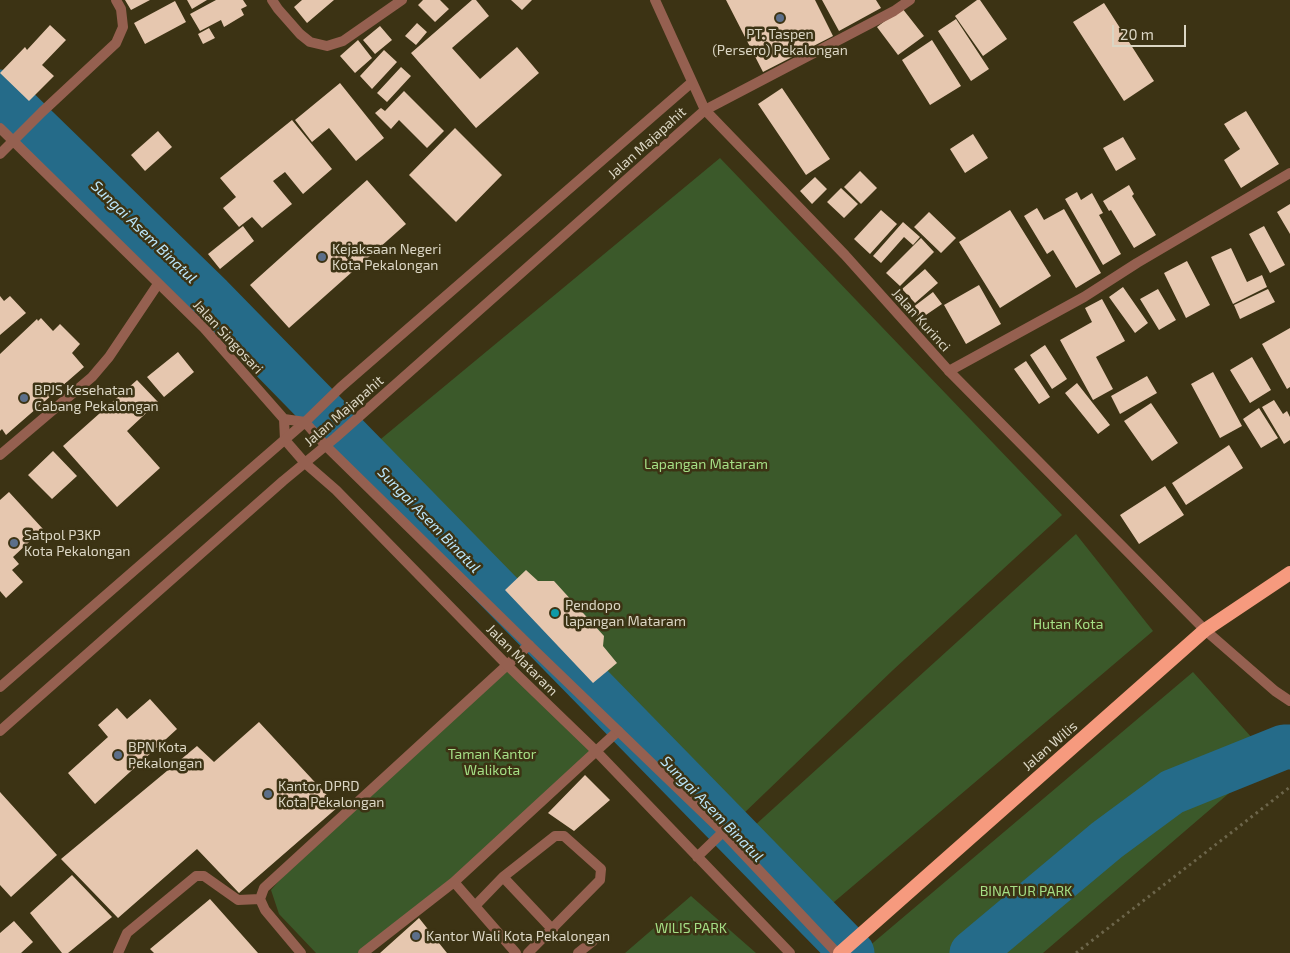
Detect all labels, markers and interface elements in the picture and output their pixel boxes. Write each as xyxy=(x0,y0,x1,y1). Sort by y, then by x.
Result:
marker: PT. Taspen (Persero) Pekalongan xyxy=(774,12,786,24)
scale bar xyxy=(1115,15,1189,47)
text: 20 m xyxy=(1120,25,1154,43)
place label: PT. Taspen (Persero) Pekalongan xyxy=(712,26,848,58)
street label: Jalan Majapahit xyxy=(604,103,690,183)
water label: Sungai Asem Binatul xyxy=(87,177,201,287)
place label: Kejaksaan Negeri Kota Pekalongan xyxy=(332,241,441,274)
marker: Kejaksaan Negeri Kota Pekalongan xyxy=(316,251,328,263)
street label: Jalan Kurinci xyxy=(888,285,954,355)
street label: Jalan Singosari xyxy=(190,297,266,377)
street label: Jalan Majapahit xyxy=(301,372,387,450)
place label: BPJS Kesehatan Cabang Pekalongan xyxy=(34,382,159,414)
marker: BPJS Kesehatan Cabang Pekalongan xyxy=(18,392,30,404)
park label: Lapangan Mataram xyxy=(644,456,768,472)
water label: Sungai Asem Binatul xyxy=(374,463,484,577)
place label: Satpol P3KP Kota Pekalongan xyxy=(24,527,130,560)
marker: Satpol P3KP Kota Pekalongan xyxy=(8,537,20,549)
place label: Pendopo lapangan Mataram xyxy=(565,597,686,630)
marker: Pendopo lapangan Mataram xyxy=(549,607,561,619)
park label: Hutan Kota xyxy=(1033,616,1103,632)
street label: Jalan Mataram xyxy=(483,621,561,699)
street label: Jalan Wilis xyxy=(1019,718,1081,774)
place label: BPN Kota Pekalongan xyxy=(128,739,202,772)
park label: Taman Kantor Walikota xyxy=(448,746,536,779)
marker: BPN Kota Pekalongan xyxy=(112,749,124,761)
water label: Sungai Asem Binatul xyxy=(657,752,767,866)
place label: Kantor DPRD Kota Pekalongan xyxy=(278,778,384,810)
marker: Kantor DPRD Kota Pekalongan xyxy=(262,788,274,800)
park label: BINATUR PARK xyxy=(980,883,1072,899)
park label: WILIS PARK xyxy=(655,920,727,936)
place label: Kantor Wali Kota Pekalongan xyxy=(426,928,610,944)
marker: Kantor Wali Kota Pekalongan xyxy=(410,930,422,942)

